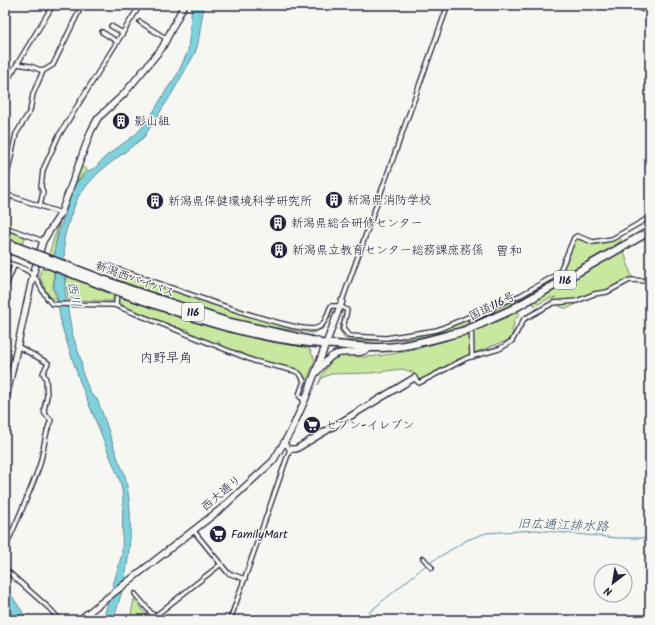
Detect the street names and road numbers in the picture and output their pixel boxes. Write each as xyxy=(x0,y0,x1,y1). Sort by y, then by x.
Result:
street label: 新潟西バイパス xyxy=(92,256,177,303)
road number: 116 xyxy=(554,271,576,289)
street label: 国道116号 xyxy=(465,287,519,326)
road number: 116 xyxy=(182,303,204,321)
street label: 西大通り xyxy=(197,471,246,516)

